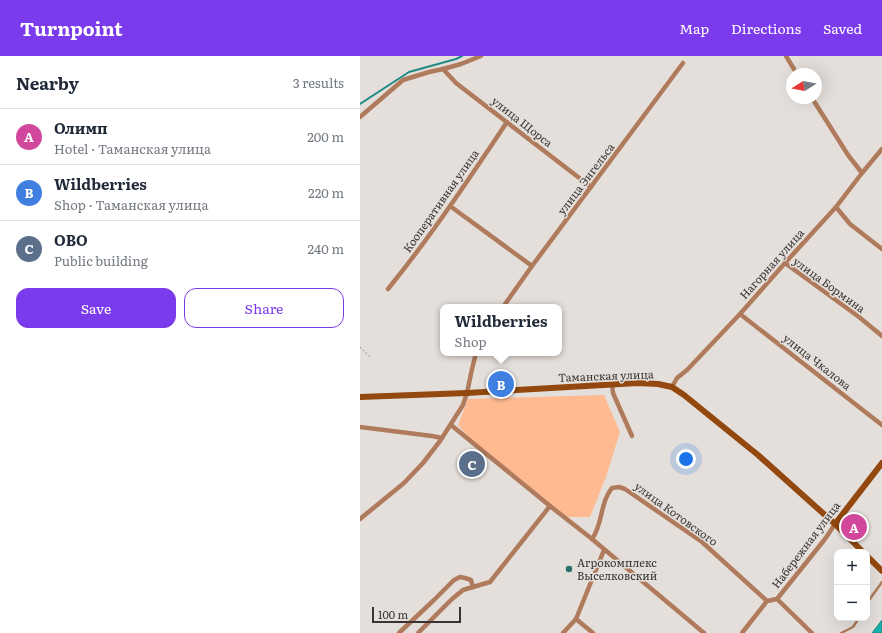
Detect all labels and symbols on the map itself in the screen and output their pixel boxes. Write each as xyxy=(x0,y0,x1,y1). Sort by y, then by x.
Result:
north arrow xyxy=(786,68,822,104)
street label: улица Щорса xyxy=(489,92,557,150)
street label: улица Энгельса xyxy=(553,139,618,218)
street label: Кооперативная улица xyxy=(398,146,482,255)
street label: Нагорная улица xyxy=(735,225,807,302)
street label: улица Бормина xyxy=(790,253,869,316)
street label: улица Чкалова xyxy=(780,330,855,393)
street label: Таманская улица xyxy=(558,365,654,385)
pin: B xyxy=(488,369,514,399)
pin: C xyxy=(459,449,485,479)
your location xyxy=(676,449,696,469)
street label: улица Котовского xyxy=(632,477,722,549)
street label: Набережная улица xyxy=(767,498,843,591)
pin: A xyxy=(841,512,867,542)
place label: Агрокомплекс Выселковский xyxy=(577,554,657,583)
marker: Агрокомплекс Выселковский xyxy=(564,564,574,574)
scale bar xyxy=(372,605,461,624)

